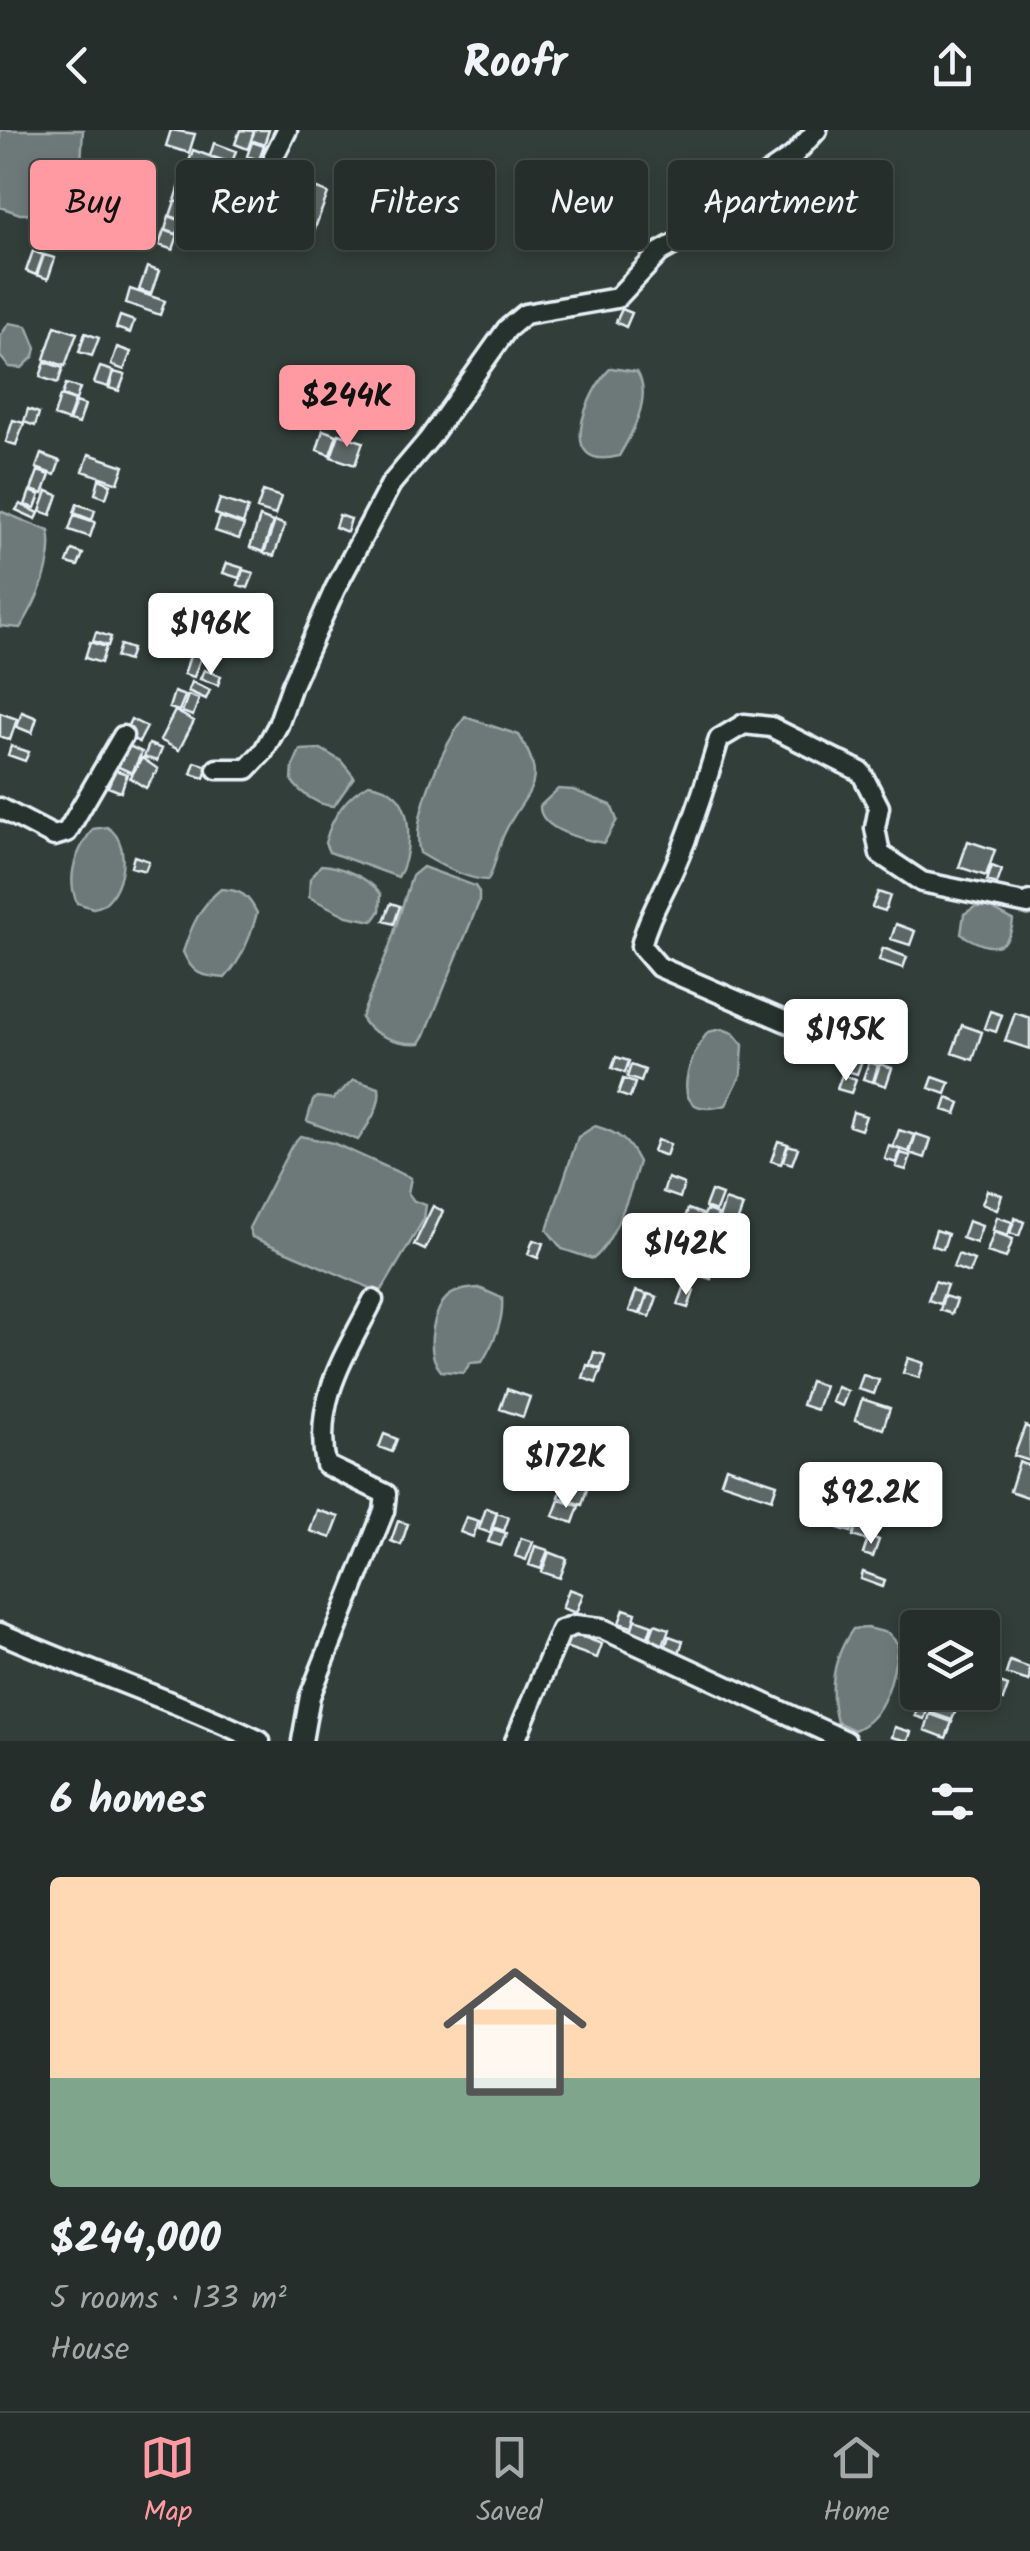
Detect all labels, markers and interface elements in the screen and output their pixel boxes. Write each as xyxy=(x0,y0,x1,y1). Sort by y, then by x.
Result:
text: Roofr xyxy=(463,29,567,101)
icon: back xyxy=(50,38,105,93)
icon: share xyxy=(925,38,980,93)
chip: Buy xyxy=(30,160,156,250)
chip: Rent xyxy=(176,160,314,250)
chip: Filters xyxy=(334,160,495,250)
chip: New xyxy=(515,160,648,250)
chip: Apartment xyxy=(668,160,893,250)
pin: $244K xyxy=(277,365,417,450)
text: $244K xyxy=(301,372,393,423)
pin: $196K xyxy=(141,593,281,678)
text: $196K xyxy=(170,600,252,651)
pin: $195K xyxy=(776,999,916,1084)
text: $195K xyxy=(806,1006,886,1057)
pin: $142K xyxy=(616,1213,756,1298)
text: $142K xyxy=(644,1220,728,1271)
pin: $172K xyxy=(496,1426,636,1511)
text: $172K xyxy=(525,1433,607,1484)
pin: $92.2K xyxy=(790,1462,952,1547)
text: $92.2K xyxy=(821,1469,921,1520)
map controls xyxy=(900,1610,1000,1710)
button: layers xyxy=(900,1610,1000,1710)
text: 6 homes xyxy=(50,1768,206,1835)
icon: filters xyxy=(925,1774,980,1829)
icon: home xyxy=(425,1942,605,2122)
text: $244,000 xyxy=(50,2207,221,2274)
text: 5 rooms · 133 m² xyxy=(50,2274,287,2325)
text: House xyxy=(50,2325,129,2376)
tab: Map xyxy=(140,2430,195,2535)
tab: Saved xyxy=(476,2430,543,2535)
tab: Home xyxy=(823,2430,890,2535)

